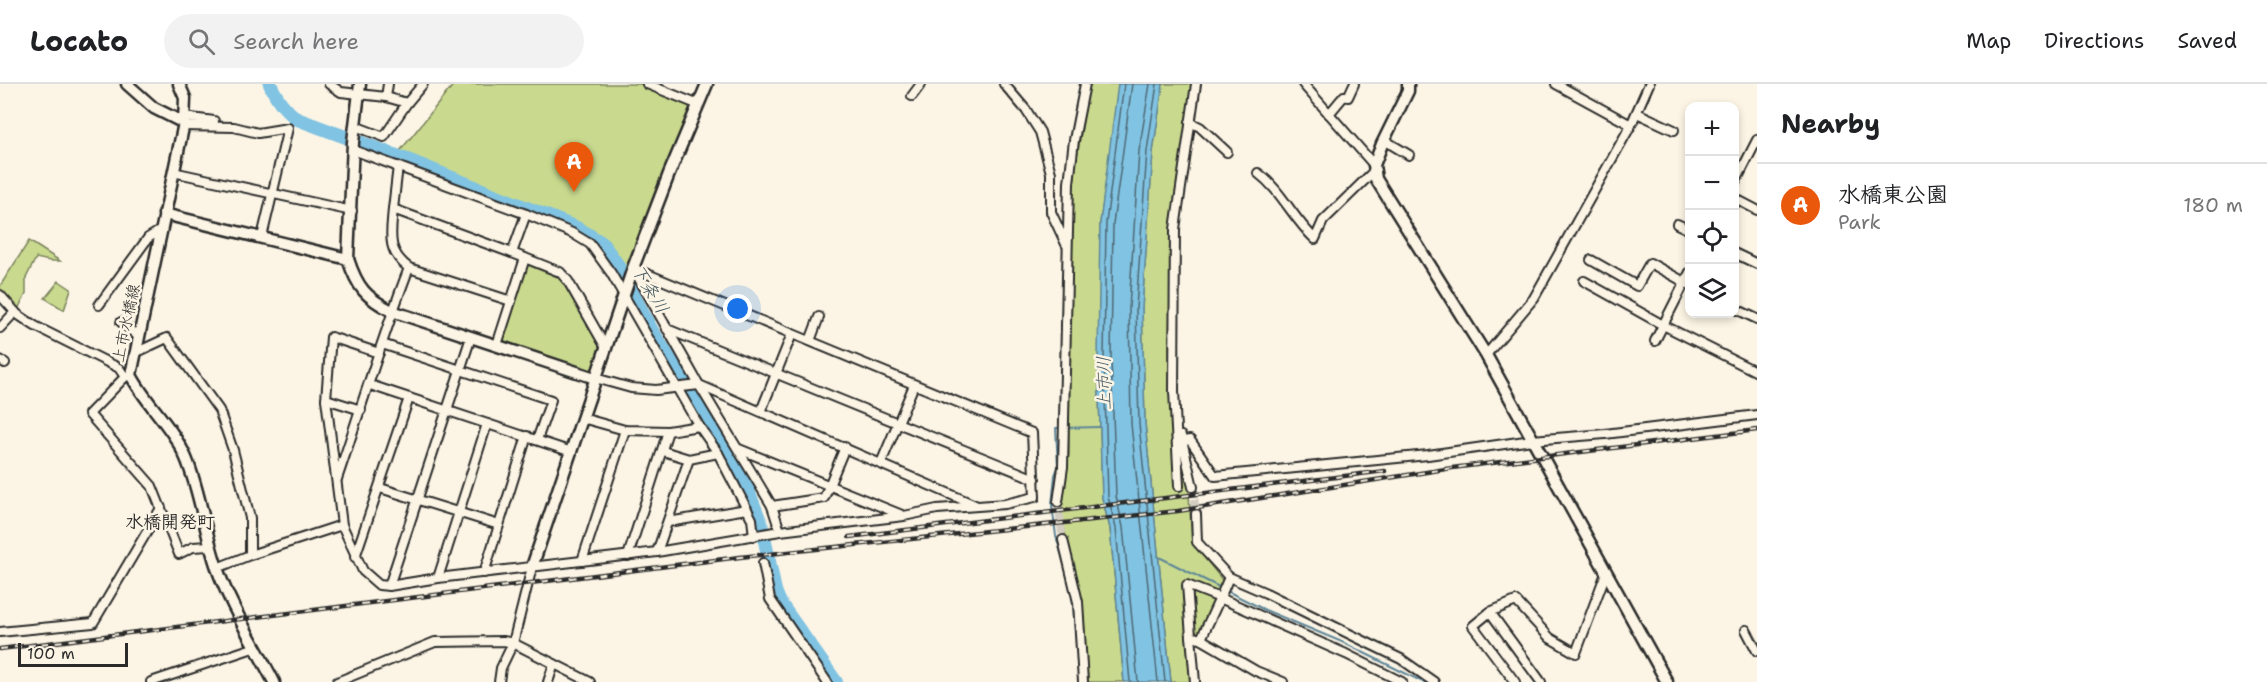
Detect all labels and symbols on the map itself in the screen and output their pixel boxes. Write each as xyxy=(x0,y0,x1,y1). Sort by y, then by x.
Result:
pin: A xyxy=(554,142,594,192)
water label: 下条川 xyxy=(626,260,674,318)
street label: 上市水橋線 xyxy=(107,282,145,364)
your location xyxy=(723,294,752,323)
water label: 上市川 xyxy=(1092,356,1116,410)
district label: 水橋開発町 xyxy=(125,510,215,534)
scale bar xyxy=(18,640,128,668)

